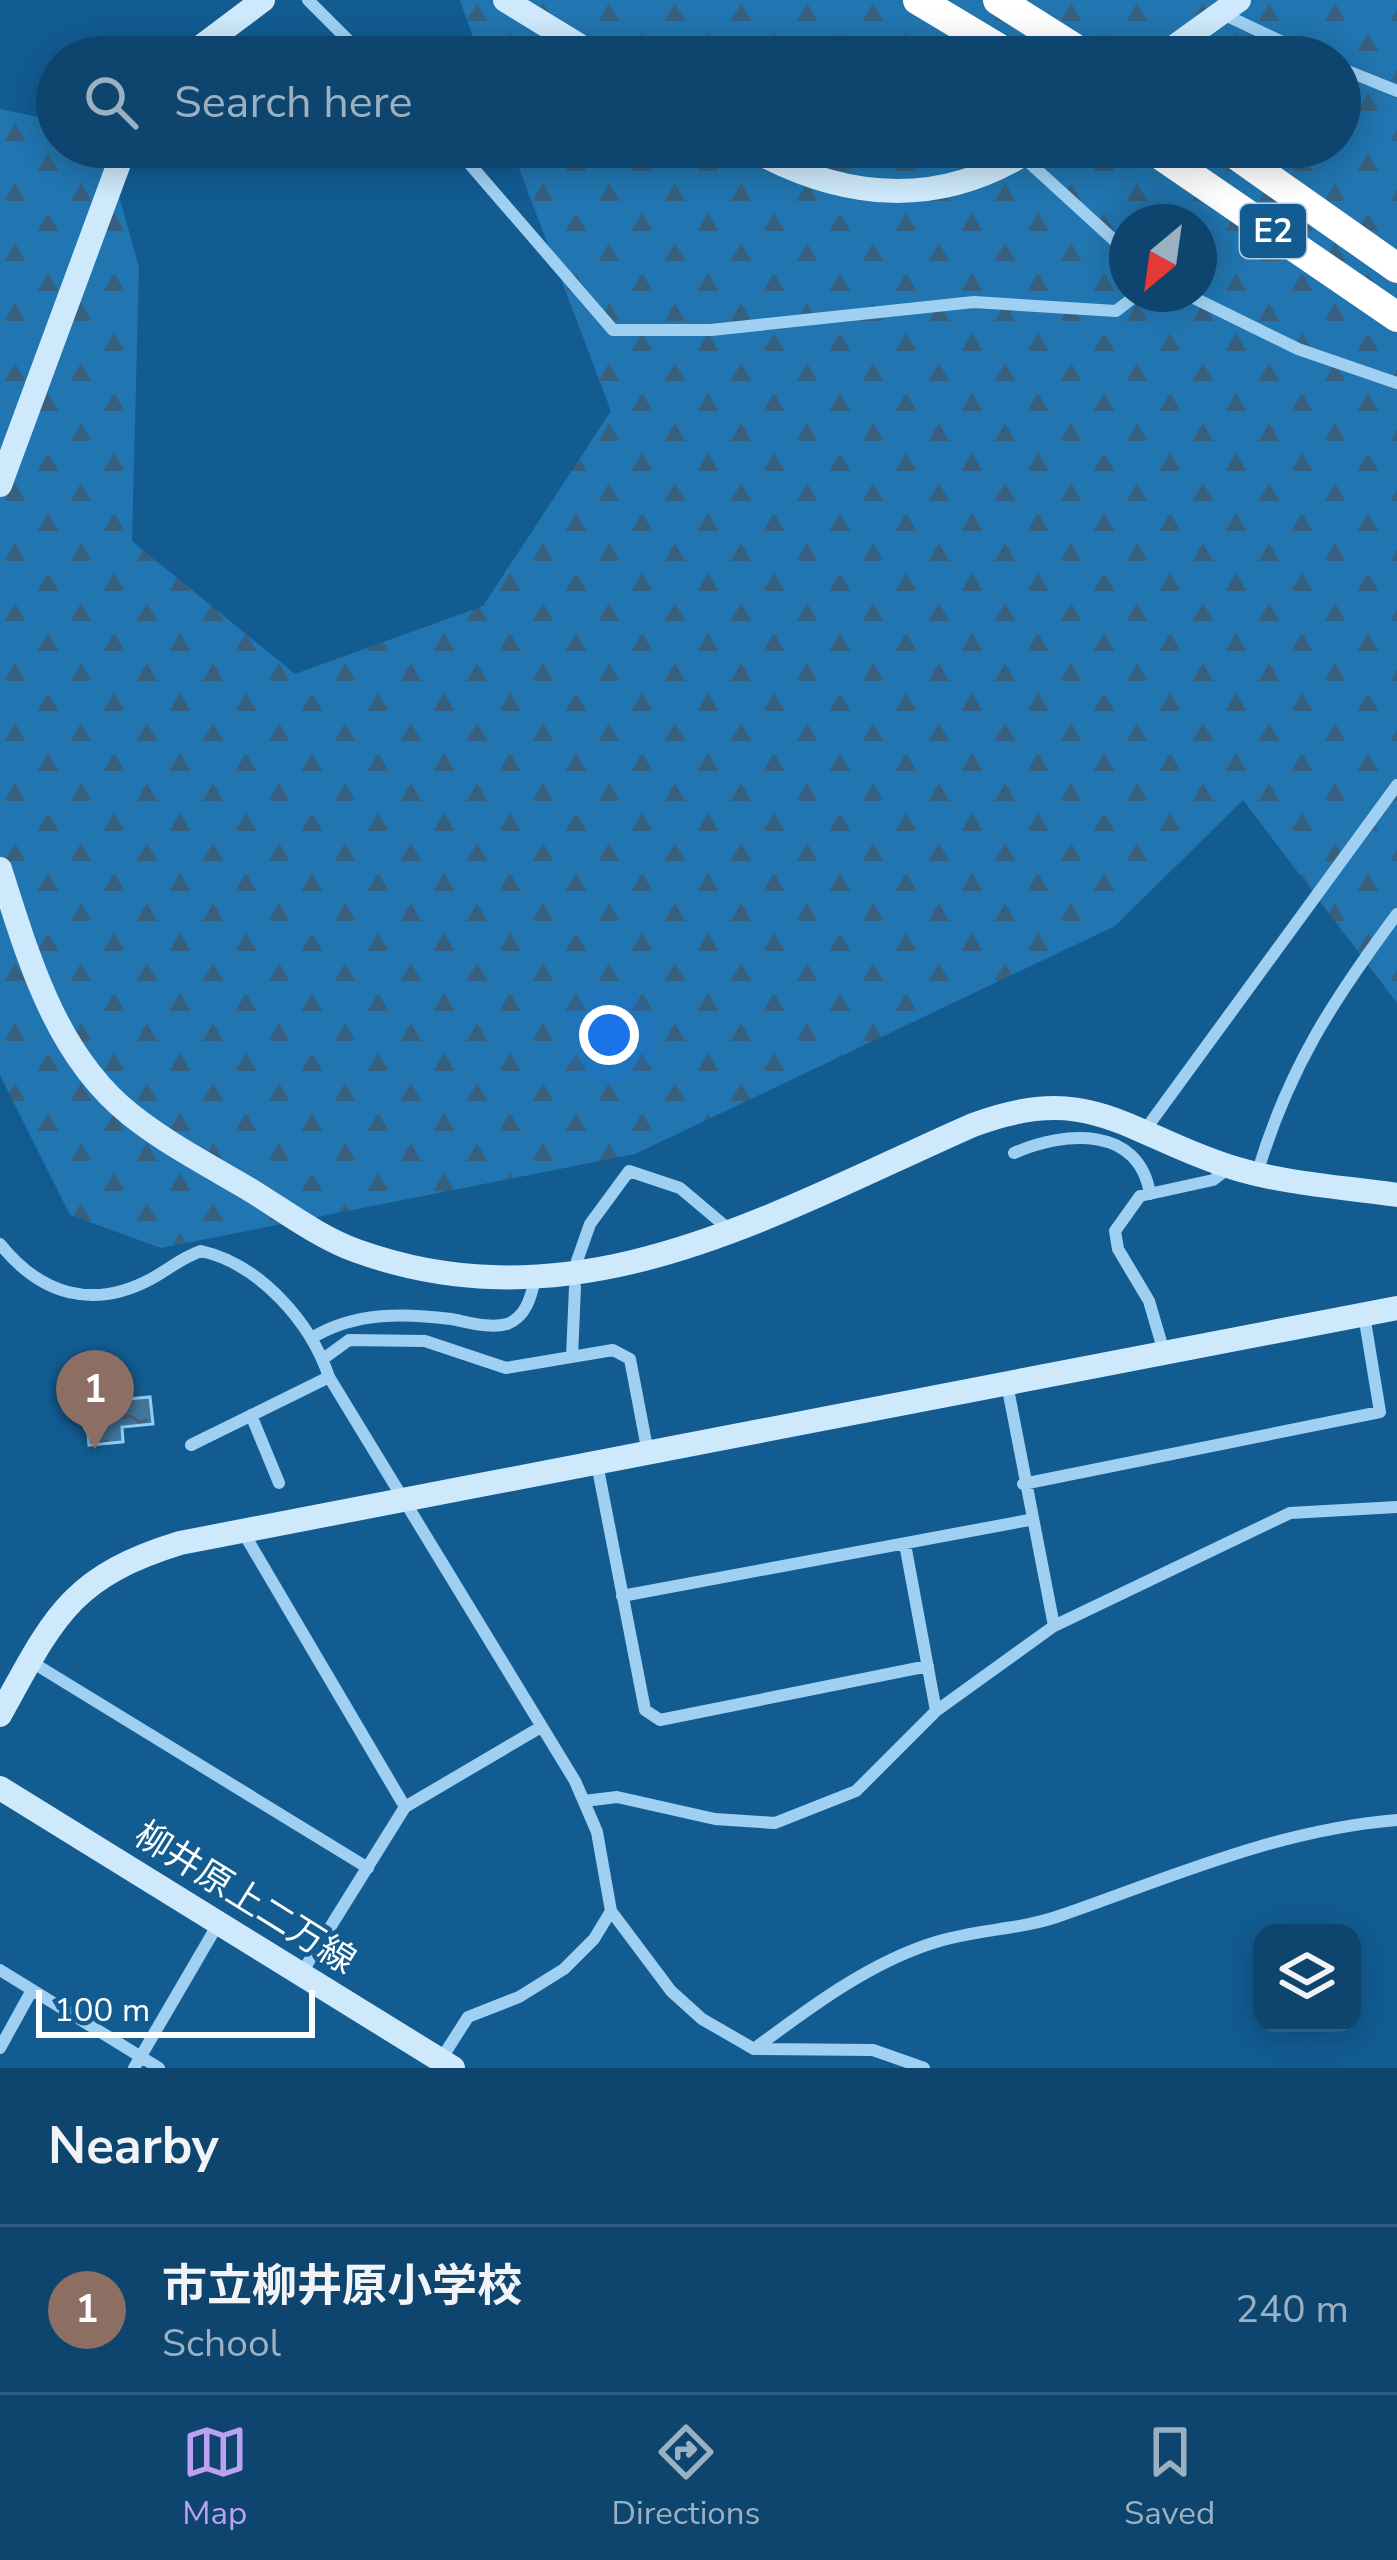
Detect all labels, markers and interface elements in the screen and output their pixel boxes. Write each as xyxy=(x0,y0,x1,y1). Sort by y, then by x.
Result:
search box xyxy=(36,36,1361,168)
icon: search xyxy=(78,69,144,135)
text: Search here xyxy=(174,72,413,133)
north arrow xyxy=(1109,204,1217,312)
road number: E2 xyxy=(1240,204,1306,258)
your location xyxy=(579,1005,639,1065)
pin: 1 xyxy=(56,1350,134,1449)
street label: 柳井原上二万線 xyxy=(125,1810,365,1986)
map controls xyxy=(1253,1924,1361,2032)
button: layers xyxy=(1253,1924,1361,2032)
scale bar xyxy=(36,1984,315,2037)
text: 100 m xyxy=(54,1988,150,2033)
text: Nearby xyxy=(48,2111,219,2181)
text: 市立柳井原小学校 xyxy=(162,2256,522,2317)
text: 1 xyxy=(75,2283,99,2336)
text: 240 m xyxy=(1235,2283,1349,2336)
text: School xyxy=(162,2317,281,2370)
tab: Map xyxy=(182,2419,248,2536)
tab: Directions xyxy=(612,2419,760,2536)
tab: Saved xyxy=(1124,2419,1215,2536)

